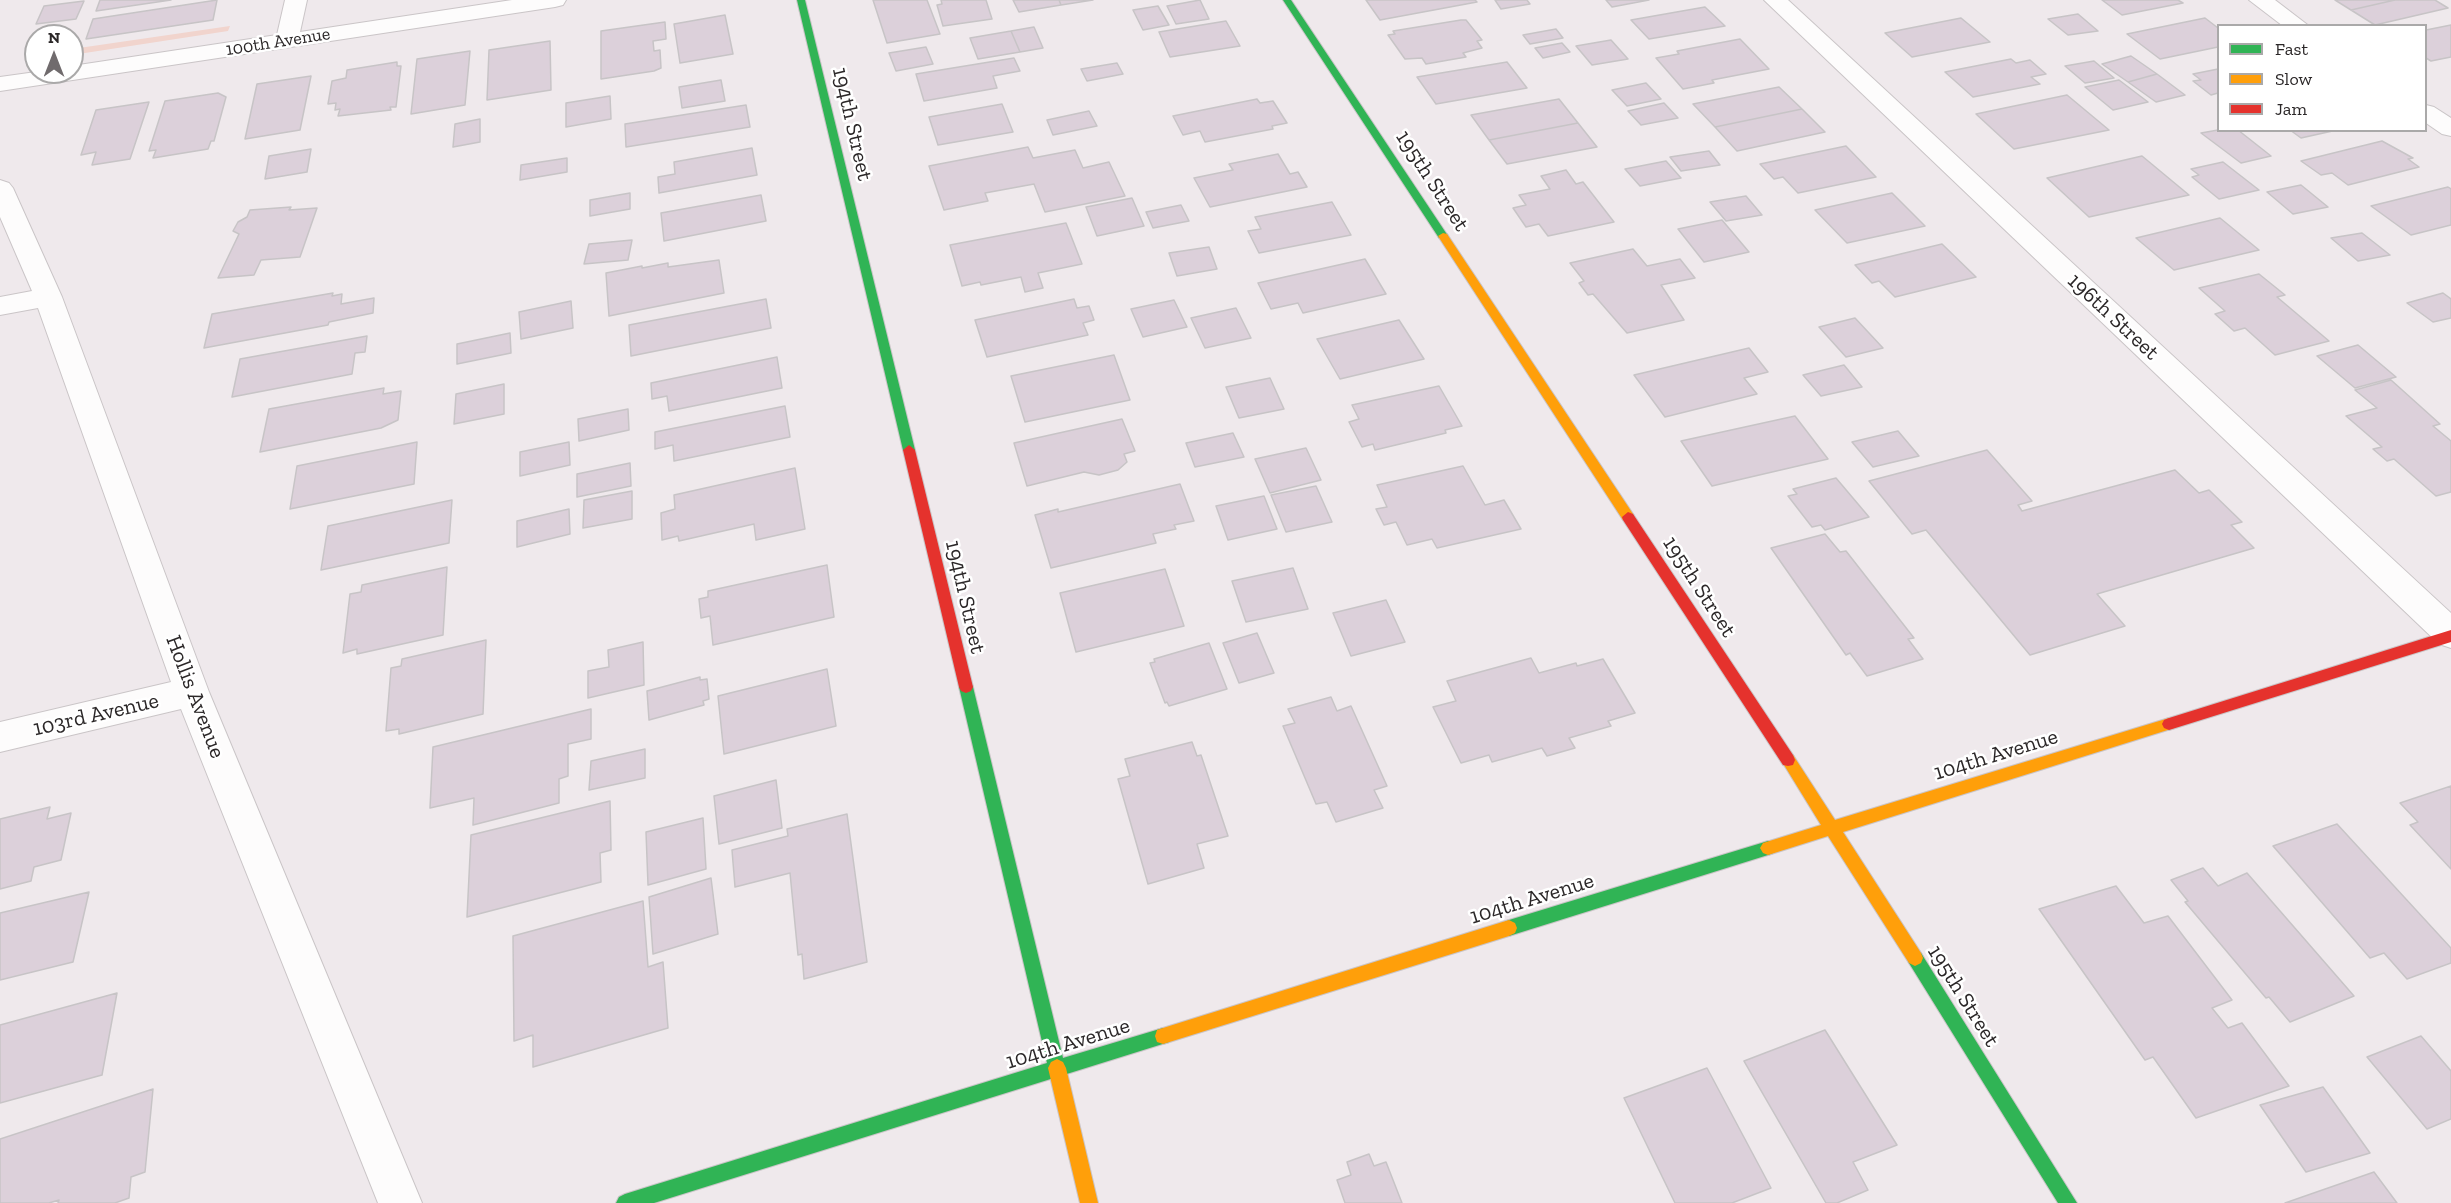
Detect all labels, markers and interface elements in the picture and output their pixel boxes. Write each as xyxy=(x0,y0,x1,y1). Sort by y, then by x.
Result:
street label: 100th Avenue xyxy=(224,23,332,61)
north arrow xyxy=(24,24,84,84)
legend xyxy=(2217,24,2427,132)
text: N xyxy=(48,28,60,47)
text: Fast xyxy=(2275,38,2308,60)
street label: 194th Street xyxy=(826,65,878,183)
text: Slow xyxy=(2275,68,2312,90)
text: Jam xyxy=(2275,98,2307,120)
street label: 195th Street xyxy=(1390,126,1474,236)
street label: 196th Street xyxy=(2062,268,2164,366)
street label: 195th Street xyxy=(1657,532,1741,642)
street label: 194th Street xyxy=(939,538,991,656)
street label: Hollis Avenue xyxy=(159,632,231,762)
street label: 103rd Avenue xyxy=(31,688,161,742)
street label: 104th Avenue xyxy=(1931,724,2061,786)
street label: 104th Avenue xyxy=(1467,868,1597,930)
street label: 195th Street xyxy=(1921,940,2005,1052)
street label: 104th Avenue xyxy=(1003,1013,1133,1075)

